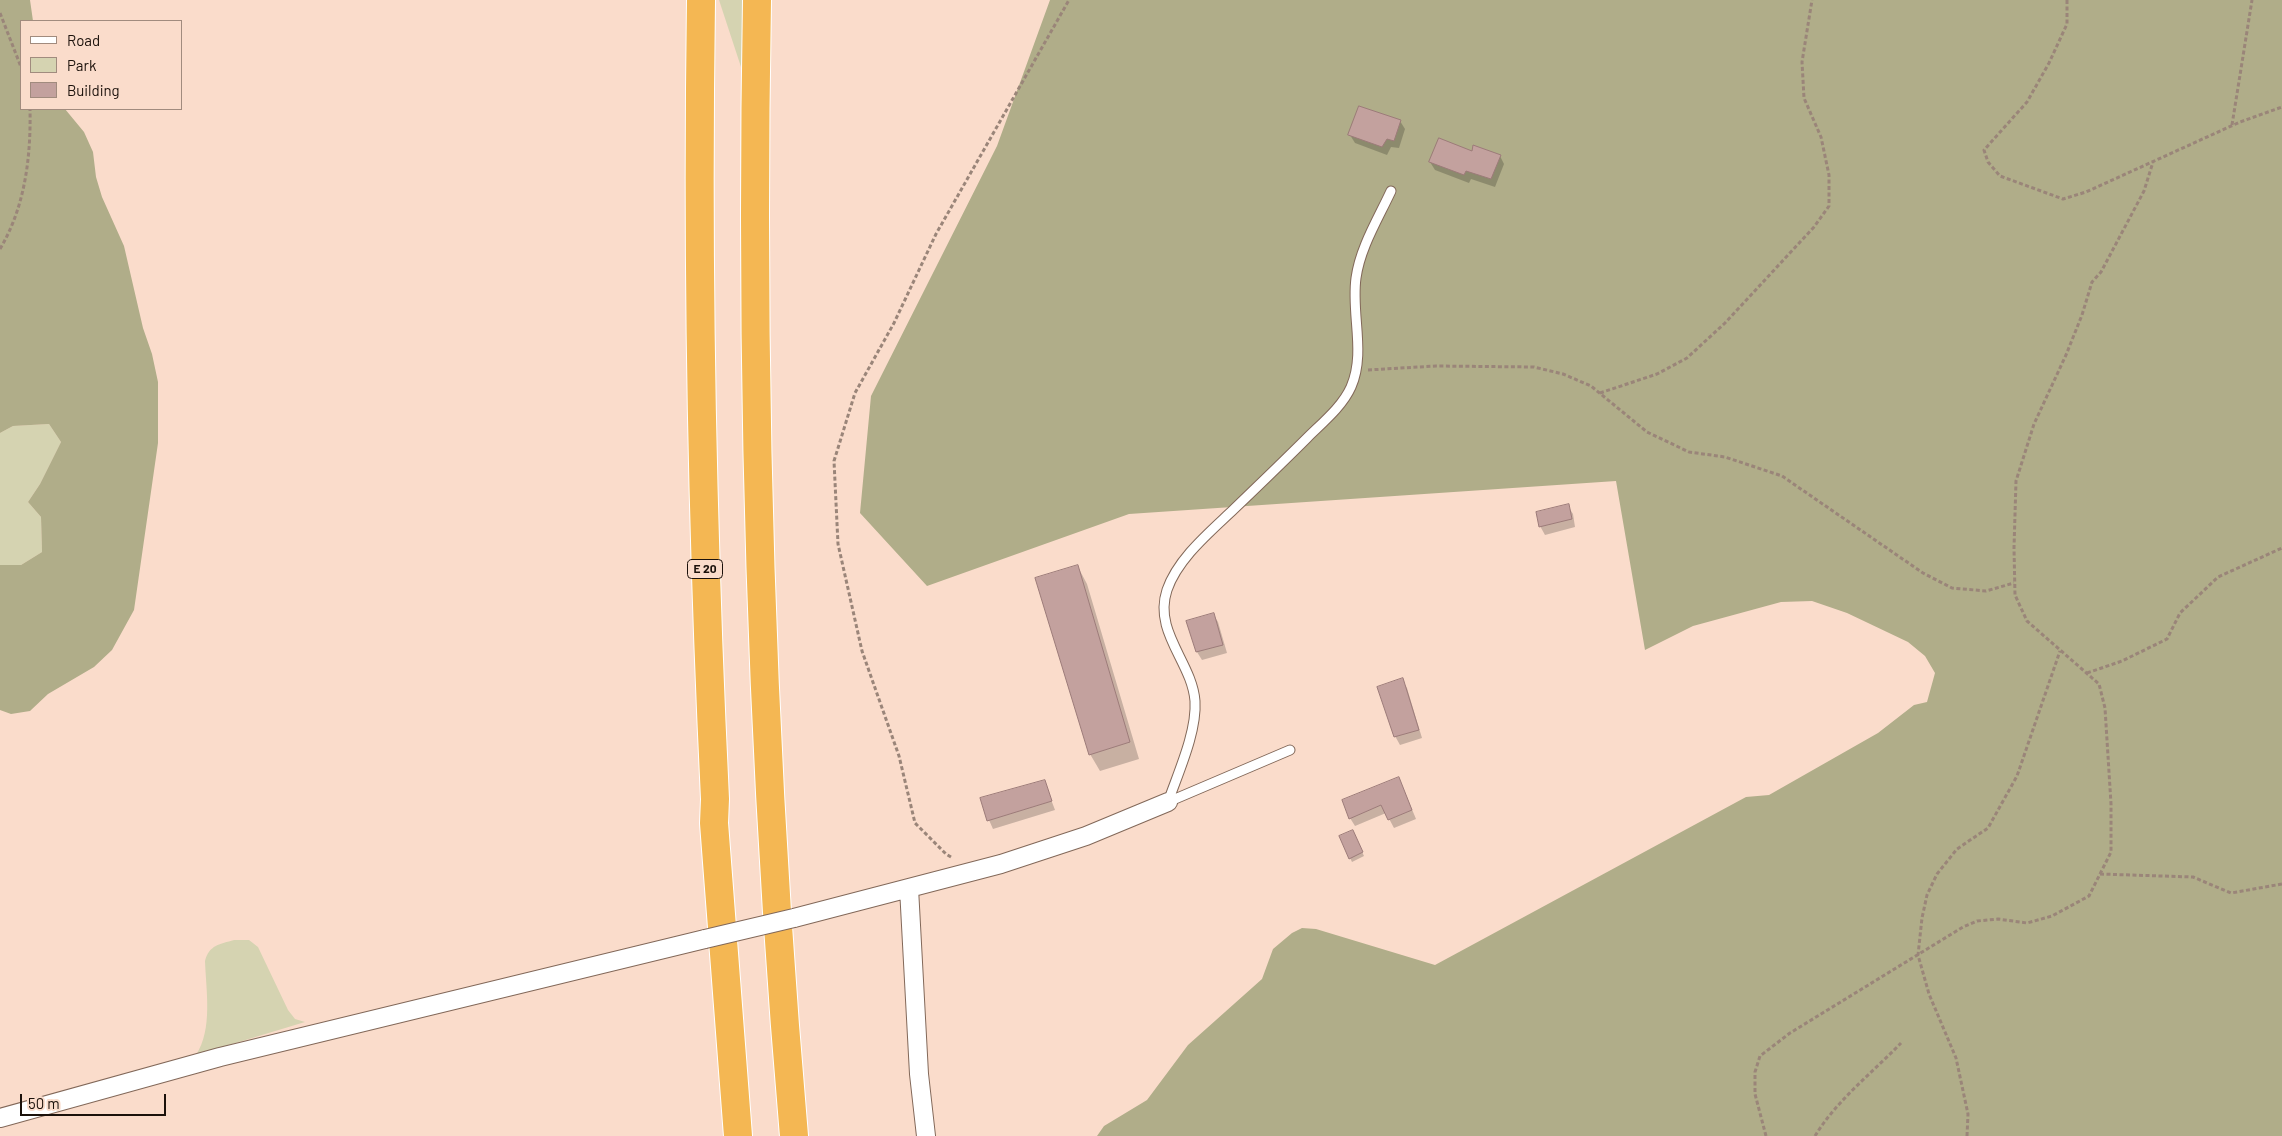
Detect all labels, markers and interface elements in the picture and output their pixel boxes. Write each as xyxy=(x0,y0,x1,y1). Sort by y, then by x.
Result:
legend xyxy=(20,20,182,110)
text: Road xyxy=(67,31,100,49)
text: Park xyxy=(67,56,96,74)
text: Building xyxy=(67,81,120,99)
road number: E 20 xyxy=(688,560,722,578)
scale bar xyxy=(22,1084,169,1116)
text: 50 m xyxy=(28,1094,60,1112)

